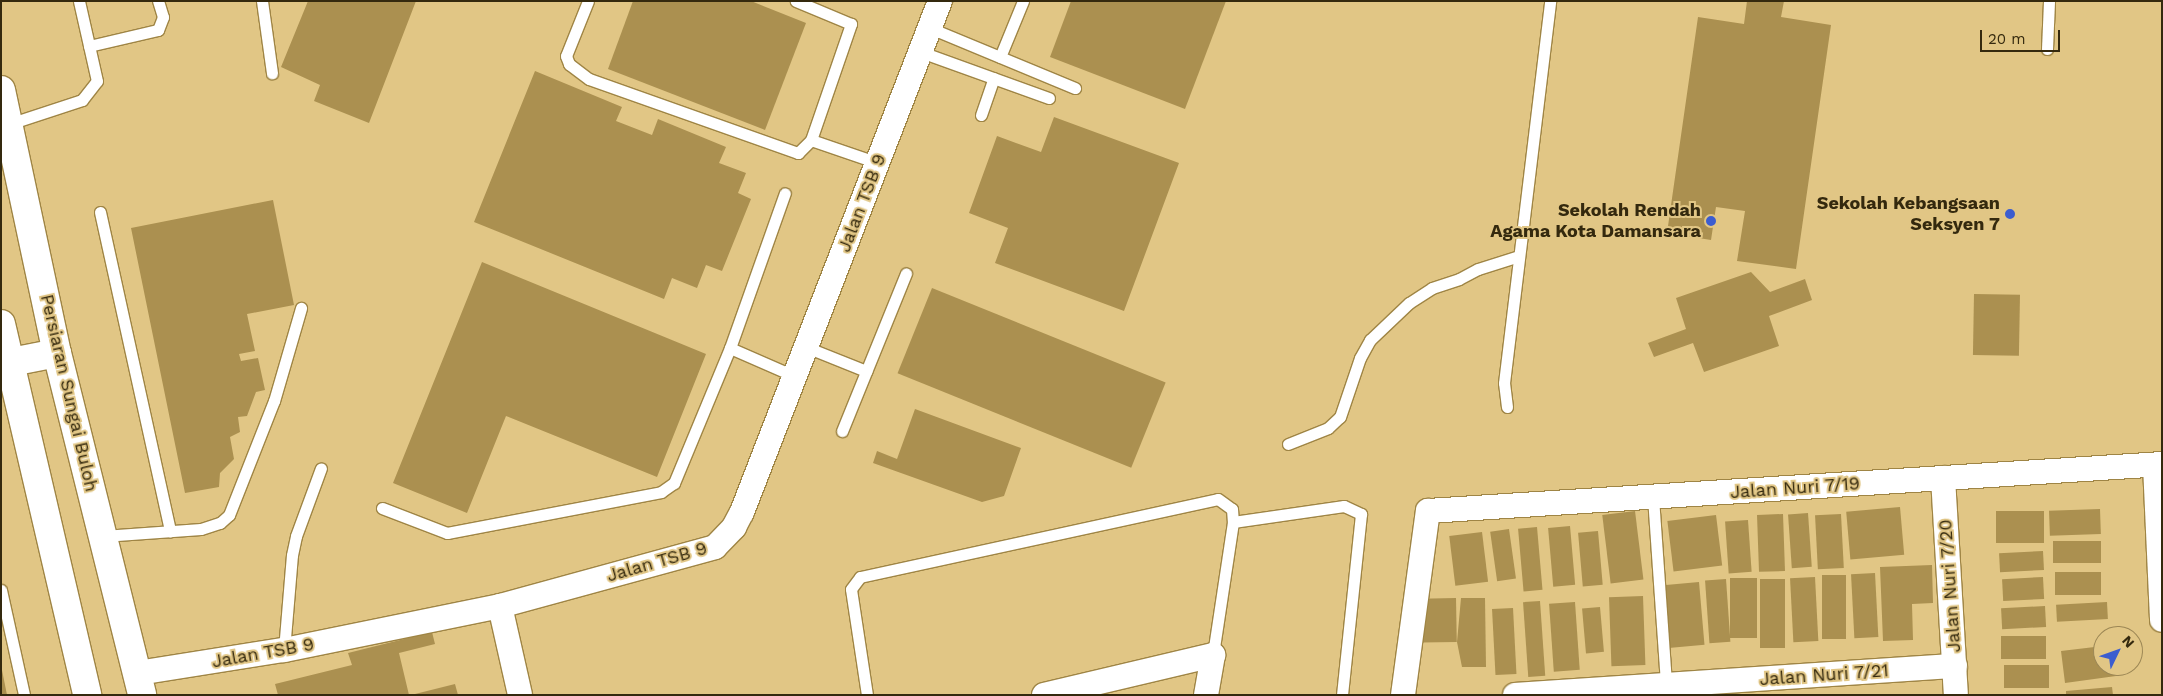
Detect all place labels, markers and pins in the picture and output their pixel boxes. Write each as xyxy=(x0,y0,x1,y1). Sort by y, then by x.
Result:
place label: Sekolah Kebangsaan Seksyen 7 xyxy=(1817,193,2000,235)
place label: Sekolah Rendah Agama Kota Damansara xyxy=(1490,200,1701,242)
marker: Sekolah Kebangsaan Seksyen 7 xyxy=(2004,208,2016,220)
marker: Sekolah Rendah Agama Kota Damansara xyxy=(1705,215,1717,227)

